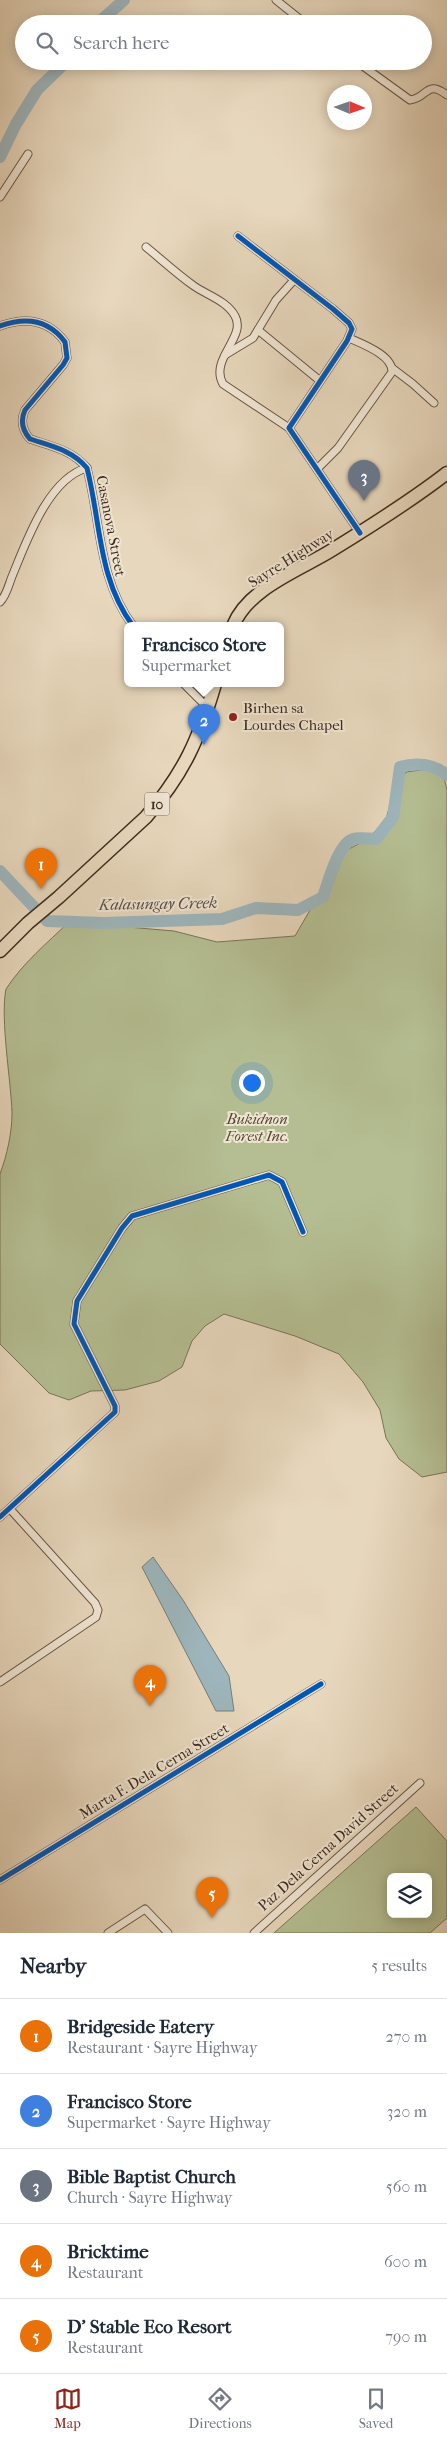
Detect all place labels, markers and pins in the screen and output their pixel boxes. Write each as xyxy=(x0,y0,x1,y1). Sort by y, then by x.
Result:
pin: 3 xyxy=(348,460,380,501)
place label: Birhen sa Lourdes Chapel xyxy=(243,699,344,734)
pin: 2 xyxy=(188,704,220,745)
marker: Birhen sa Lourdes Chapel xyxy=(227,711,239,723)
pin: 1 xyxy=(25,848,57,889)
pin: 4 xyxy=(134,1665,166,1706)
pin: 5 xyxy=(196,1877,228,1918)

